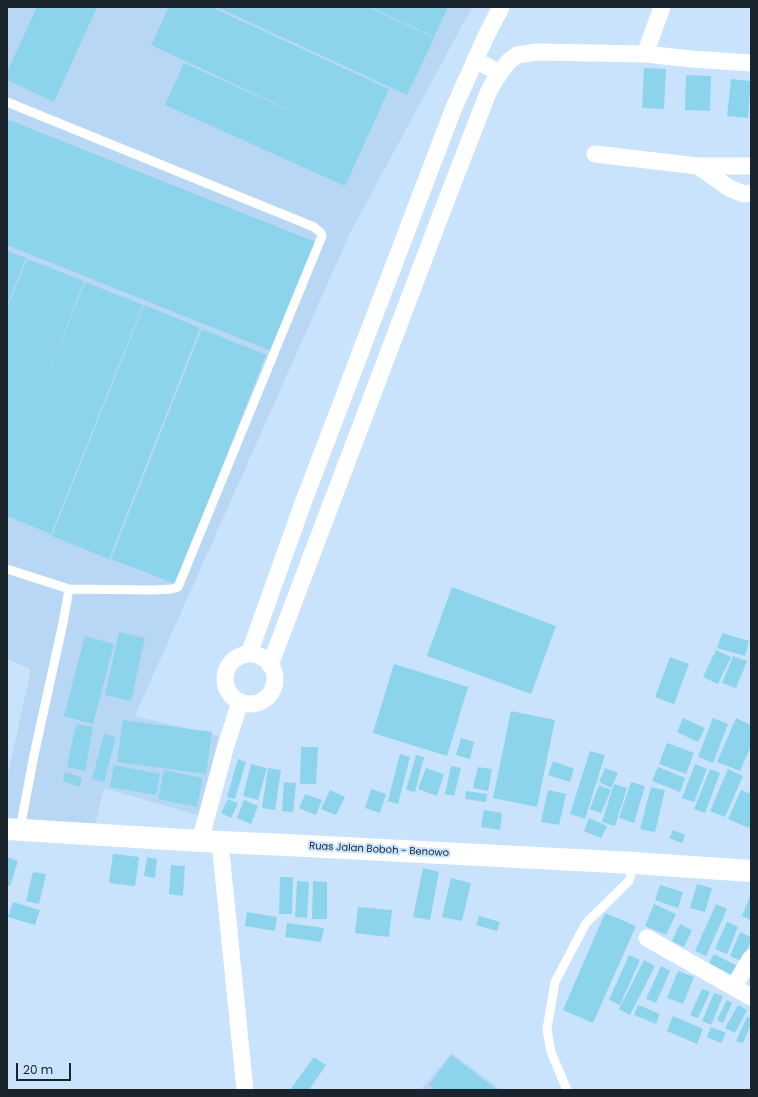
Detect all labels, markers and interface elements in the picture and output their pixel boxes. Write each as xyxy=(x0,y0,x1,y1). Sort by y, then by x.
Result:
street label: Ruas Jalan Boboh - Benowo xyxy=(309,840,449,860)
scale bar xyxy=(18,1055,73,1081)
text: 20 m xyxy=(23,1061,53,1078)

